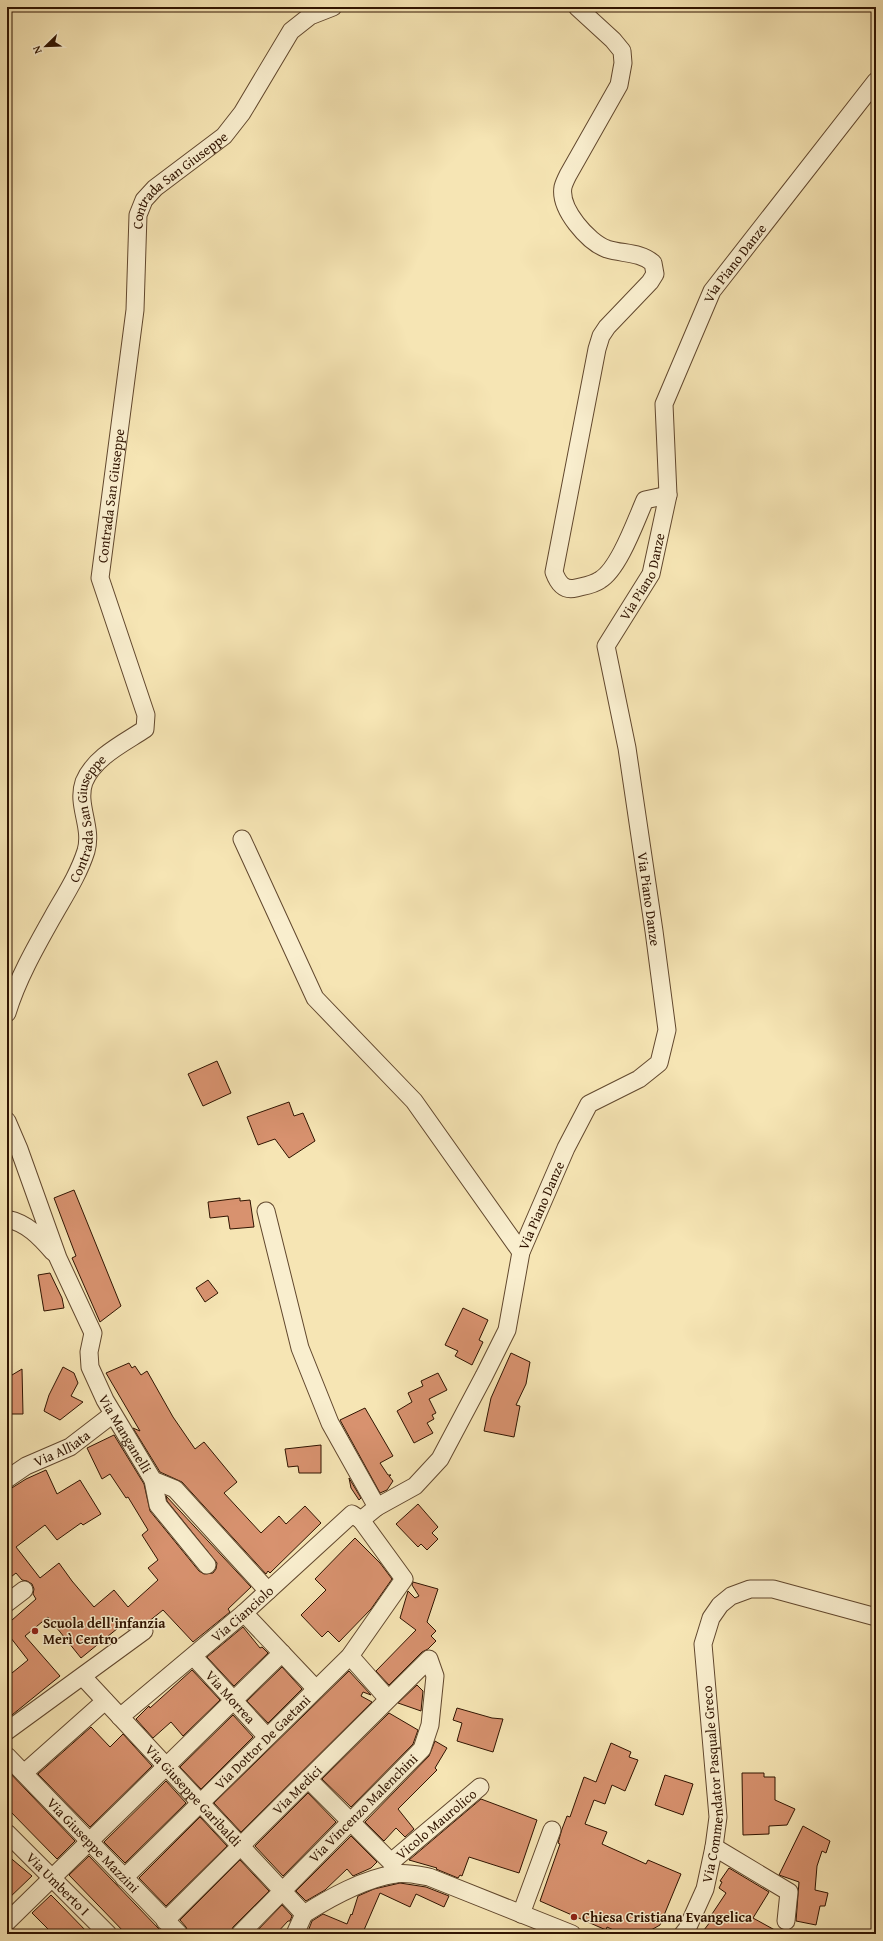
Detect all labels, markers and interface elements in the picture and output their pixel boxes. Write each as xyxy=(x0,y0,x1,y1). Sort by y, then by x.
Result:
north arrow xyxy=(26,26,66,66)
text: N xyxy=(28,43,46,56)
street label: Contrada San Giuseppe xyxy=(128,126,232,229)
street label: Via Piano Danze xyxy=(698,219,771,306)
street label: Contrada San Giuseppe xyxy=(92,427,129,564)
street label: Via Piano Danze xyxy=(614,531,670,624)
street label: Contrada San Giuseppe xyxy=(64,749,110,886)
street label: Via Piano Danze xyxy=(633,851,666,948)
street label: Via Piano Danze xyxy=(513,1158,569,1253)
street label: Via Manganelli xyxy=(94,1391,157,1477)
street label: Via Alliata xyxy=(31,1425,94,1471)
street label: Via Cianciolo xyxy=(207,1581,278,1647)
place label: Scuola dell'infanzia Merì Centro xyxy=(43,1613,166,1649)
marker: Scuola dell'infanzia Merì Centro xyxy=(30,1626,40,1636)
street label: Via Morrea xyxy=(201,1666,260,1728)
street label: Via Commendator Pasquale Greco xyxy=(697,1685,728,1885)
street label: Via Dottor De Gaetani xyxy=(210,1690,315,1794)
street label: Via Giuseppe Garibaldi xyxy=(141,1740,246,1851)
street label: Via Vincenzo Malenchini xyxy=(304,1749,422,1867)
street label: Via Medici xyxy=(268,1761,326,1819)
street label: Vicolo Maurolico xyxy=(391,1784,481,1864)
street label: Via Giuseppe Mazzini xyxy=(42,1793,144,1897)
street label: Via Umberto I xyxy=(22,1848,94,1920)
place label: Chiesa Cristiana Evangelica xyxy=(582,1907,753,1927)
marker: Chiesa Cristiana Evangelica xyxy=(569,1912,579,1922)

